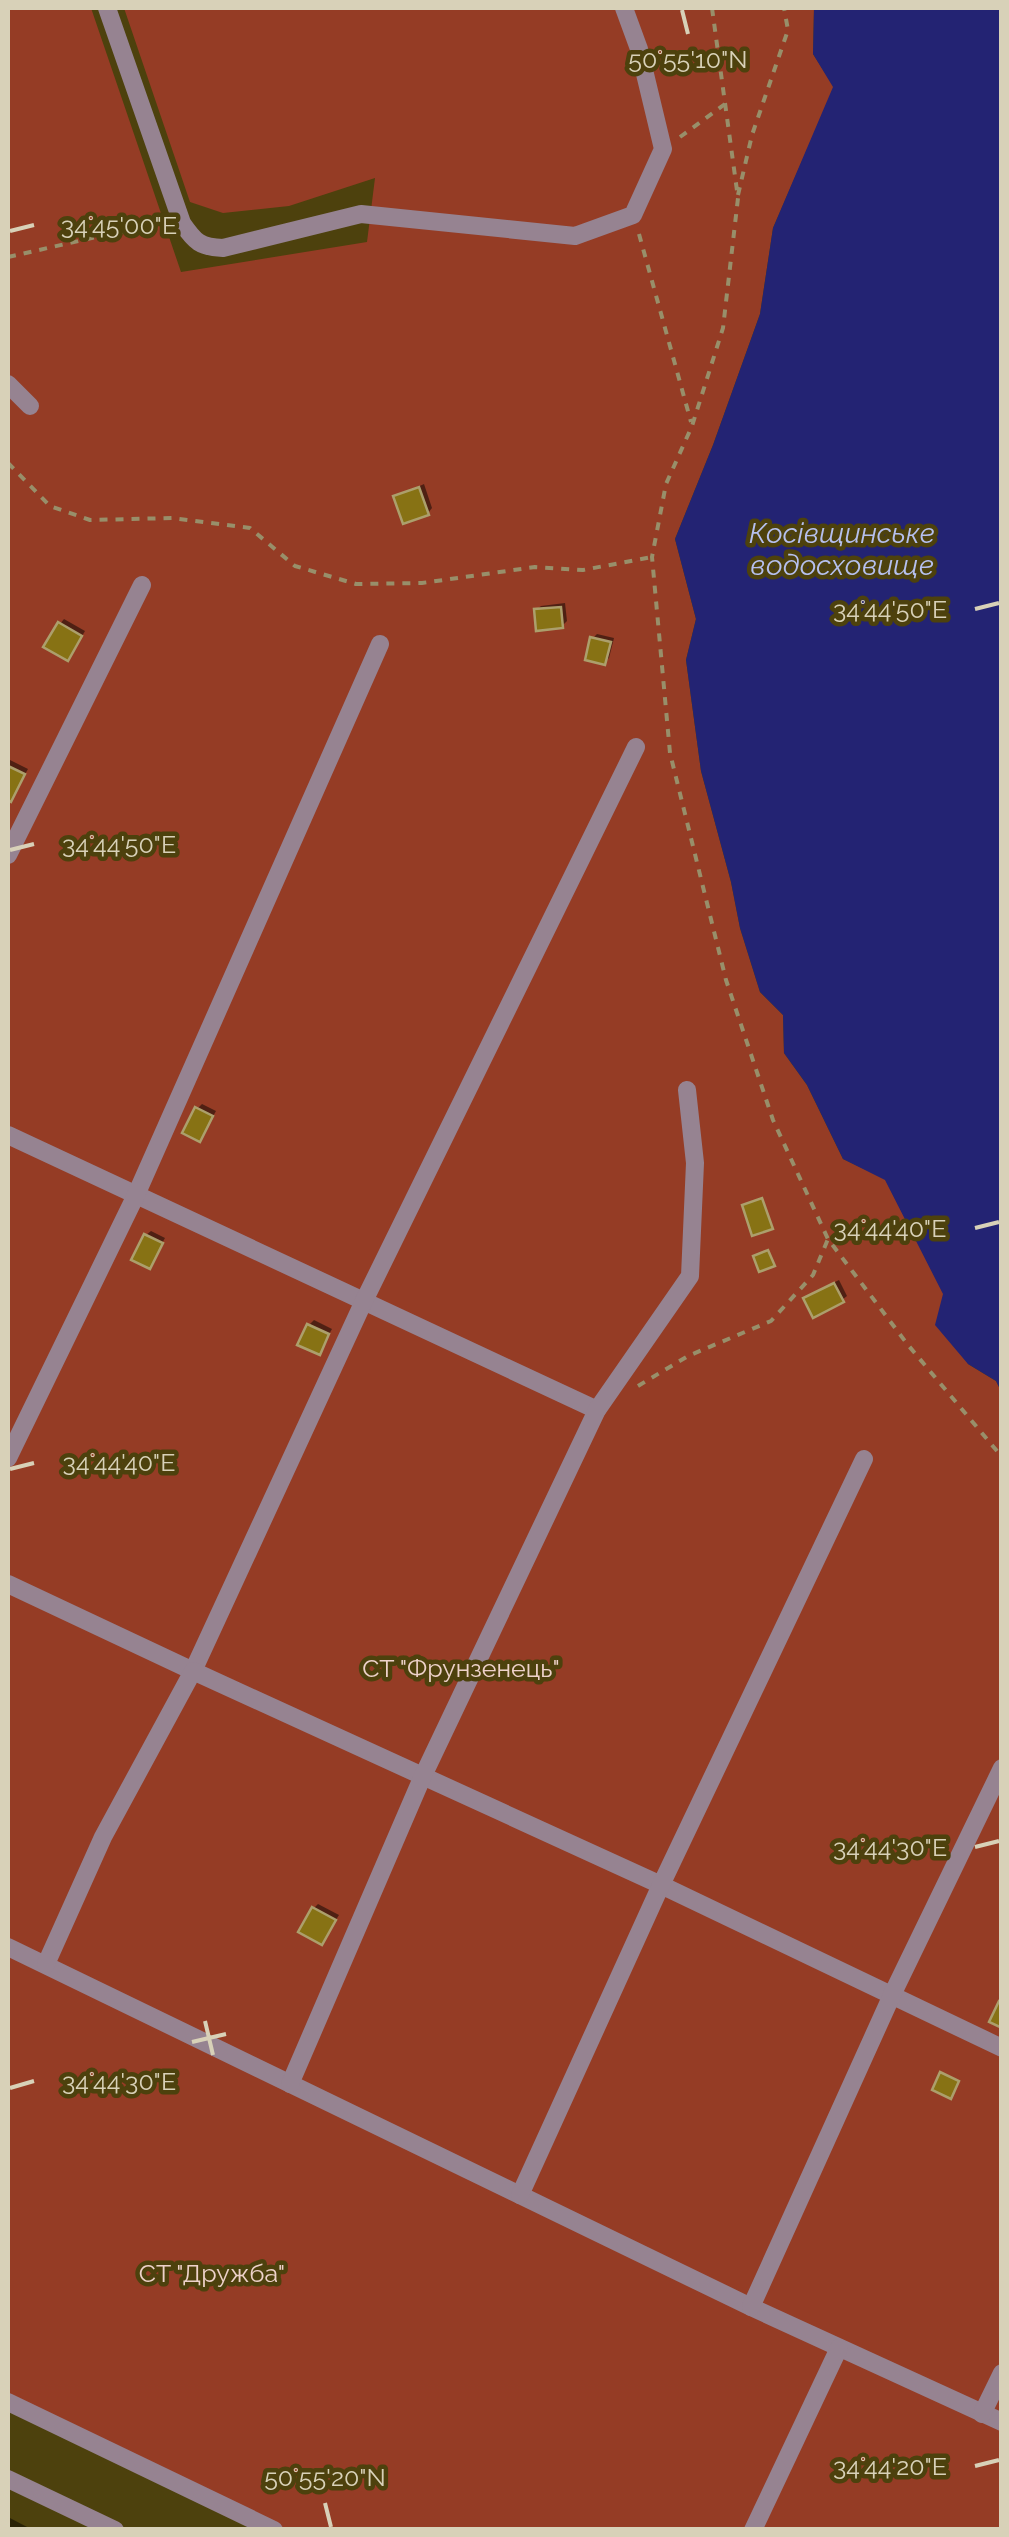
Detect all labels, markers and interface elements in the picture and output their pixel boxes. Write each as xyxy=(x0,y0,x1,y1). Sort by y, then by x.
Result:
text: 50°55'10"N xyxy=(628,44,748,74)
text: 34°45'00"E xyxy=(61,210,177,240)
water label: Косівщинське водосховище xyxy=(749,517,935,582)
text: 34°44'50"E xyxy=(833,594,947,624)
text: 34°44'50"E xyxy=(62,829,176,859)
text: 34°44'40"E xyxy=(834,1213,946,1243)
text: 34°44'40"E xyxy=(63,1447,175,1477)
park label: СТ "Фрунзенець" xyxy=(362,1653,560,1683)
text: 34°44'30"E xyxy=(833,1832,947,1862)
text: 34°44'30"E xyxy=(62,2066,176,2096)
park label: СТ "Дружба" xyxy=(139,2258,285,2288)
text: 34°44'20"E xyxy=(833,2451,947,2481)
text: 50°55'20"N xyxy=(264,2462,386,2492)

